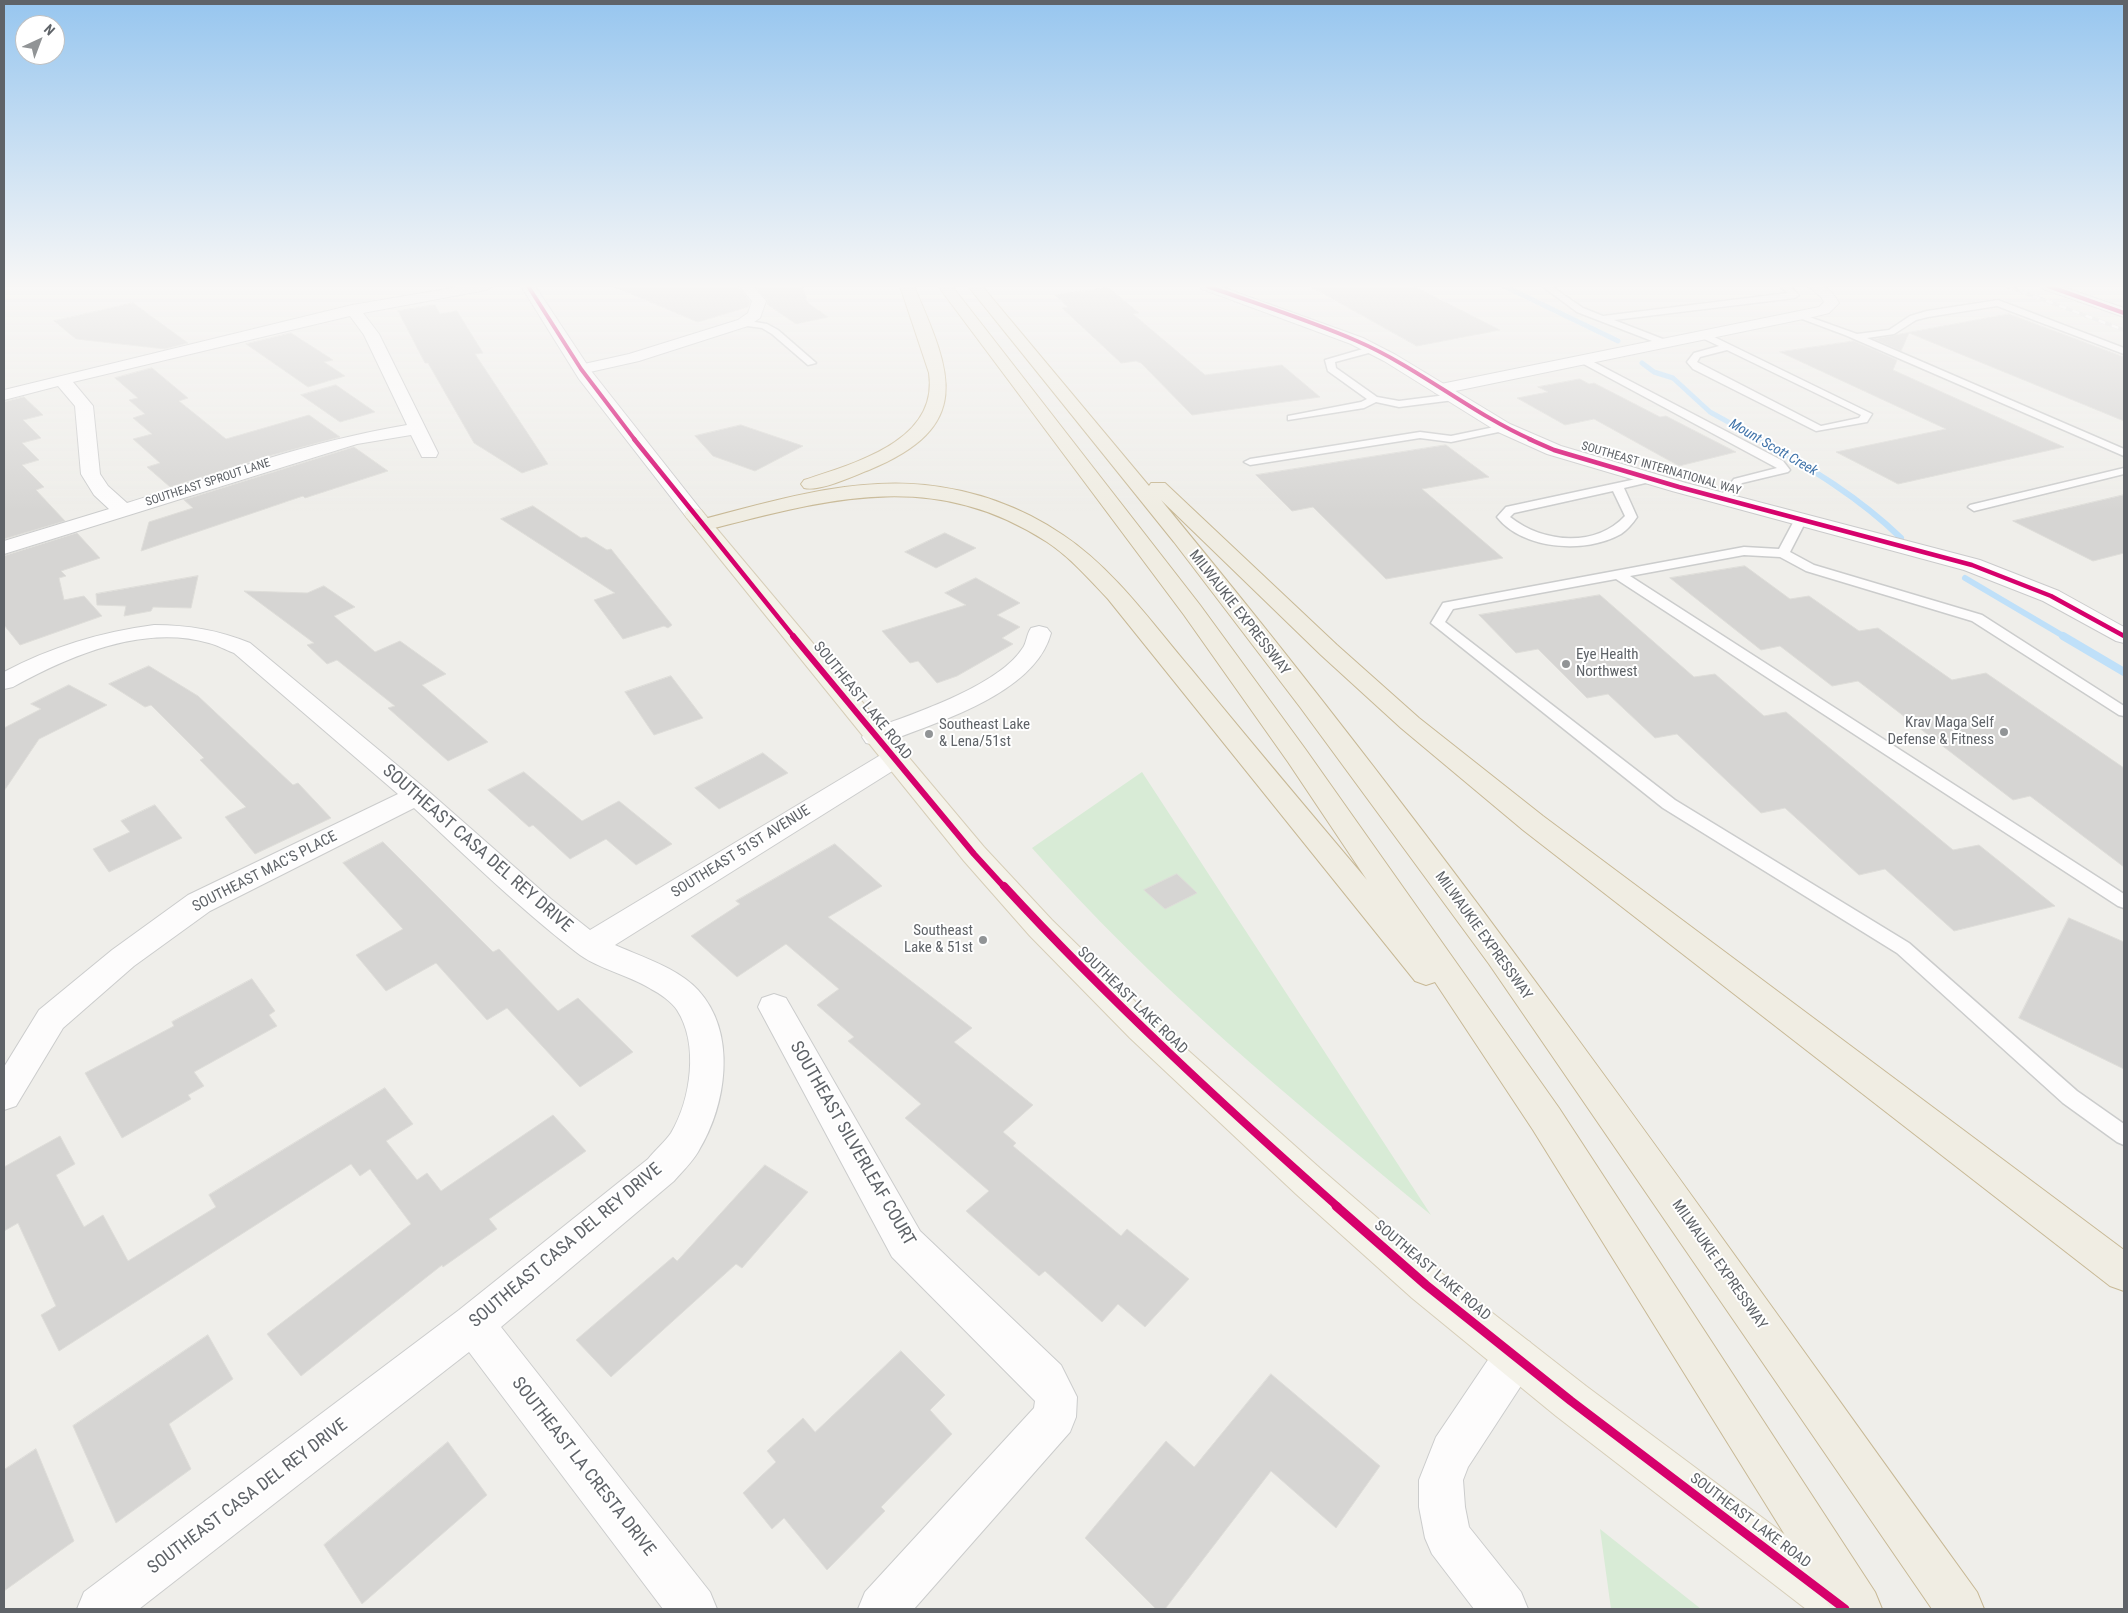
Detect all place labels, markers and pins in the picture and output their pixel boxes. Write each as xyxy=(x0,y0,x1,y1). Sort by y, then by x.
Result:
place label: Eye Health Northwest xyxy=(1576,646,1639,681)
marker: Eye Health Northwest xyxy=(1560,658,1572,670)
place label: Krav Maga Self Defense & Fitness xyxy=(1888,714,1994,749)
place label: Southeast Lake & Lena/51st xyxy=(939,716,1030,751)
marker: Krav Maga Self Defense & Fitness xyxy=(1998,726,2010,738)
marker: Southeast Lake & Lena/51st xyxy=(923,728,935,740)
place label: Southeast Lake & 51st xyxy=(904,922,973,957)
marker: Southeast Lake & 51st xyxy=(977,934,989,946)

